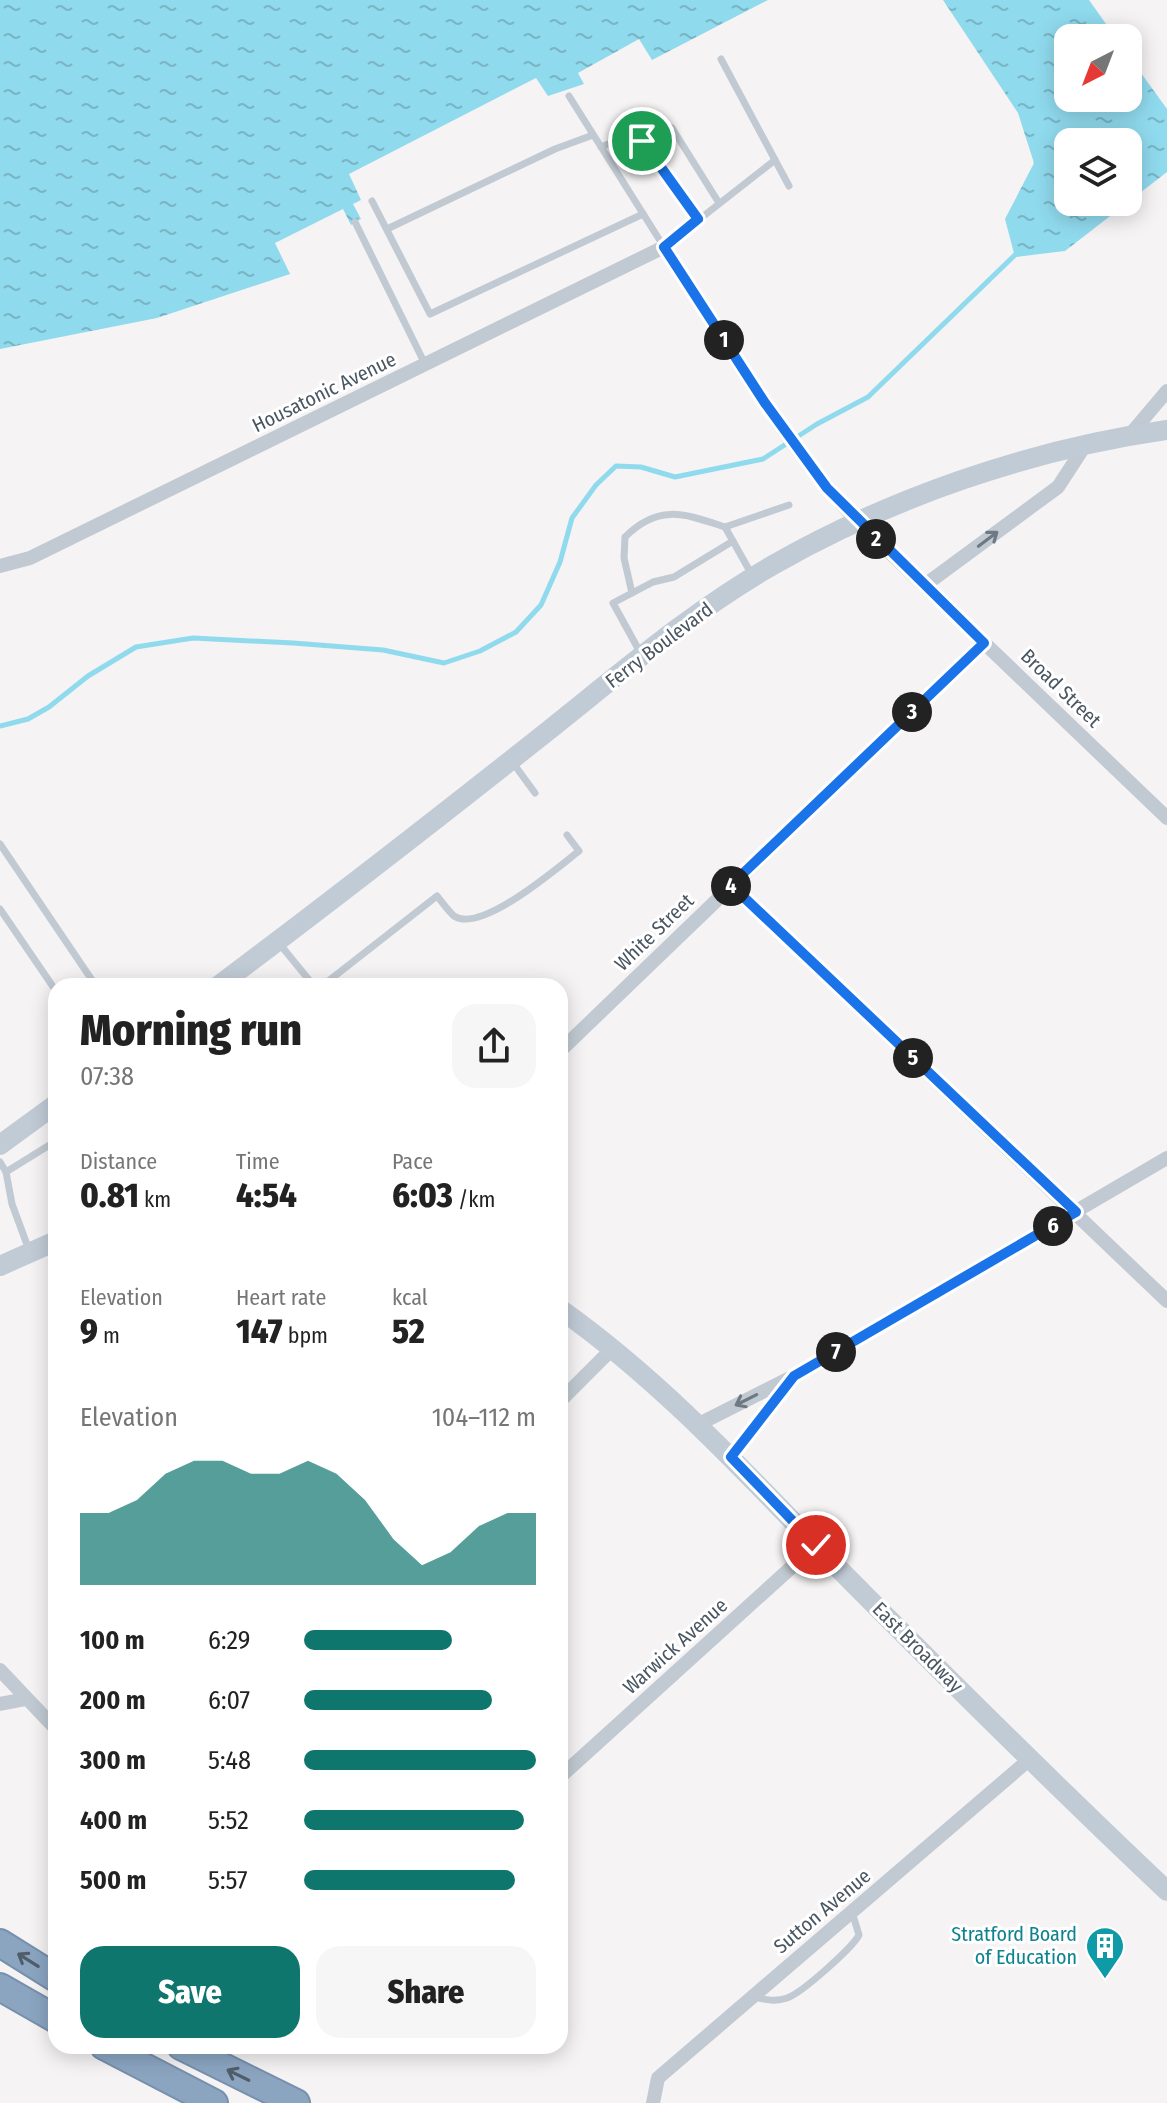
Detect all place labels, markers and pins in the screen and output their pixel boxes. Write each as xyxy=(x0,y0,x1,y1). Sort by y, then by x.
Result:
pin xyxy=(608,107,676,175)
pin: 1 xyxy=(704,320,744,360)
pin: 2 xyxy=(856,519,896,559)
pin: 3 xyxy=(892,692,932,732)
pin: 4 xyxy=(711,866,751,906)
pin: 5 xyxy=(893,1038,933,1078)
pin: 6 xyxy=(1033,1206,1073,1246)
pin: 7 xyxy=(816,1332,856,1372)
pin xyxy=(782,1511,850,1579)
place label: Stratford Board of Education xyxy=(951,1922,1077,1969)
building icon: Stratford Board of Education xyxy=(1084,1925,1126,1980)

